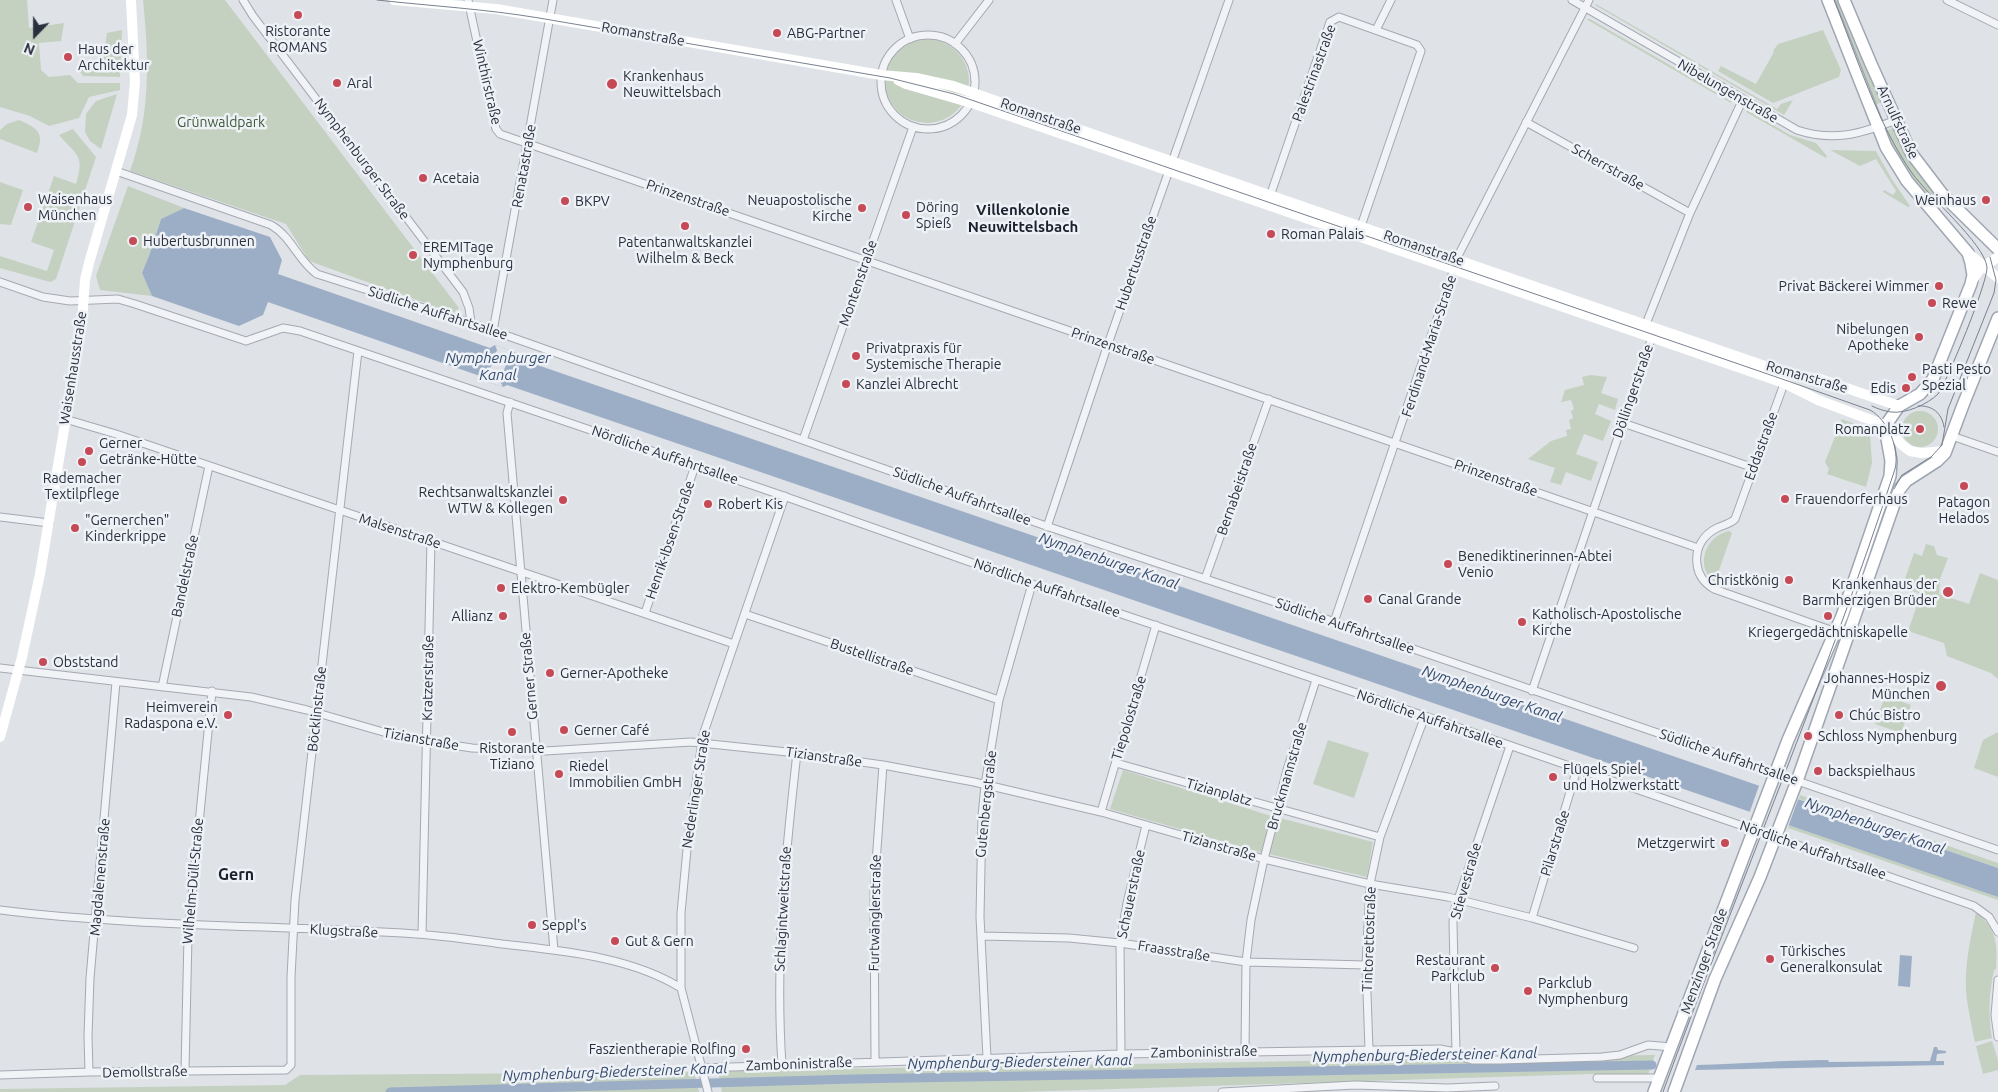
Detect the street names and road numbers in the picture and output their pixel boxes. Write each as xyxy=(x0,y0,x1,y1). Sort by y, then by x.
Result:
street label: Romanstraße xyxy=(600,18,686,50)
street label: Palestrinastraße xyxy=(1289,22,1339,124)
street label: Winthirstraße xyxy=(469,38,505,126)
street label: Nibelungenstraße xyxy=(1675,55,1781,127)
street label: Arnulfstraße xyxy=(1874,82,1922,162)
street label: Romanstraße xyxy=(998,94,1084,138)
street label: Nymphenburger Straße xyxy=(311,95,413,223)
street label: Renatastraße xyxy=(508,123,540,209)
street label: Scherrstraße xyxy=(1569,140,1647,194)
street label: Prinzenstraße xyxy=(644,176,732,220)
street label: Hubertusstraße xyxy=(1112,214,1160,312)
street label: Romanstraße xyxy=(1381,226,1467,270)
street label: Montenstraße xyxy=(835,238,881,328)
street label: Ferdinand-Maria-Straße xyxy=(1398,273,1460,419)
street label: Südliche Auffahrtsallee xyxy=(366,282,510,344)
street label: Waisenhausstraße xyxy=(56,310,90,426)
street label: Prinzenstraße xyxy=(1069,324,1157,368)
street label: Döllingerstraße xyxy=(1609,342,1657,440)
street label: Romanstraße xyxy=(1764,357,1850,397)
street label: Eddastraße xyxy=(1741,410,1781,482)
street label: Nördliche Auffahrtsallee xyxy=(589,422,741,488)
street label: Bernabeistraße xyxy=(1213,441,1261,537)
street label: Prinzenstraße xyxy=(1452,456,1540,500)
street label: Südliche Auffahrtsallee xyxy=(891,463,1033,529)
street label: Henrik-Ibsen-Straße xyxy=(642,479,698,601)
street label: Malsenstraße xyxy=(357,510,443,552)
street label: Bandelstraße xyxy=(168,533,202,619)
street label: Nördliche Auffahrtsallee xyxy=(971,555,1123,621)
street label: Südliche Auffahrtsallee xyxy=(1273,594,1417,658)
street label: Gerner Straße xyxy=(517,631,541,721)
street label: Kratzerstraße xyxy=(419,635,437,721)
street label: Bustellistraße xyxy=(828,635,916,679)
street label: Böcklinstraße xyxy=(304,665,330,753)
street label: Tiepolostraße xyxy=(1108,674,1150,762)
street label: Nördliche Auffahrtsallee xyxy=(1354,686,1506,752)
street label: Bruckmannstraße xyxy=(1264,720,1310,832)
street label: Tizianstraße xyxy=(382,724,460,754)
street label: Südliche Auffahrtsallee xyxy=(1657,725,1801,789)
street label: Nederlinger Straße xyxy=(678,729,714,849)
street label: Tizianstraße xyxy=(785,743,863,771)
street label: Gutenbergstraße xyxy=(972,749,1000,859)
street label: Tizianplatz xyxy=(1184,775,1254,809)
street label: Pilarstraße xyxy=(1537,808,1573,878)
street label: Magdalenenstraße xyxy=(86,817,114,937)
street label: Wilhelm-Düll-Straße xyxy=(179,817,207,945)
street label: Nördliche Auffahrtsallee xyxy=(1737,817,1889,883)
street label: Tizianstraße xyxy=(1180,827,1258,865)
street label: Stievestraße xyxy=(1447,841,1485,921)
street label: Schlagintweitstraße xyxy=(771,846,795,972)
street label: Schauerstraße xyxy=(1113,848,1149,940)
street label: Furtwänglerstraße xyxy=(866,854,884,972)
street label: Tintorettostraße xyxy=(1359,886,1379,992)
street label: Menzinger Straße xyxy=(1677,906,1731,1016)
street label: Klugstraße xyxy=(309,921,379,941)
street label: Fraasstraße xyxy=(1137,937,1211,965)
street label: Zamboninistraße xyxy=(1151,1043,1257,1061)
street label: Zamboninistraße xyxy=(745,1054,853,1074)
street label: Demollstraße xyxy=(102,1063,188,1081)

